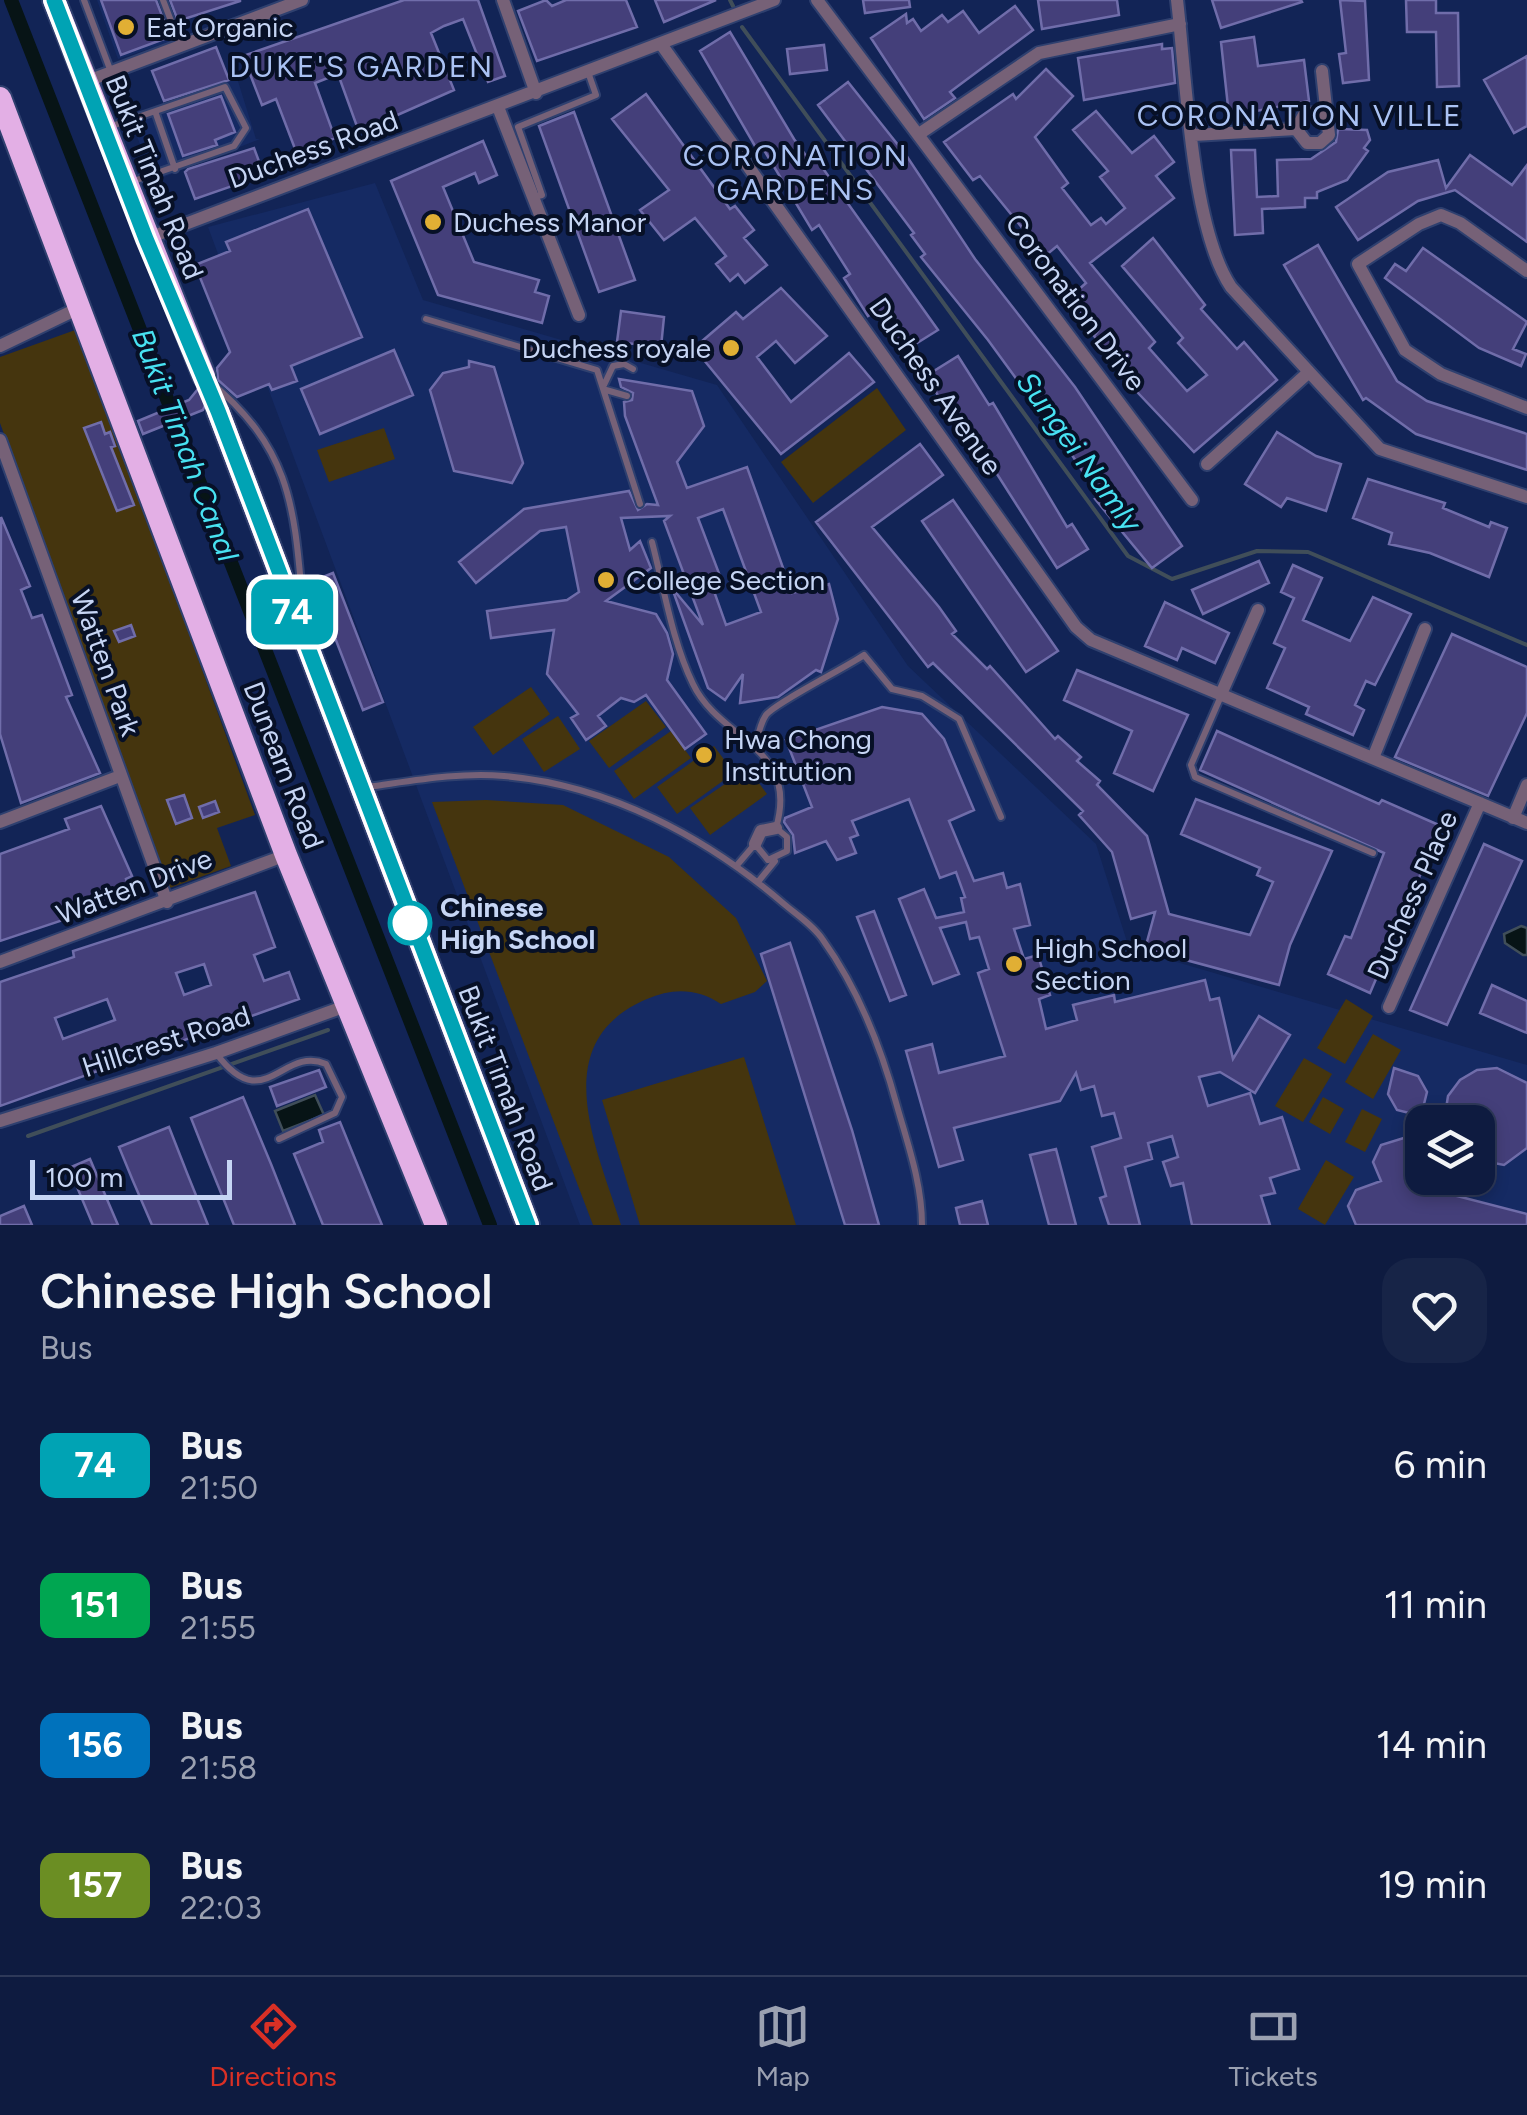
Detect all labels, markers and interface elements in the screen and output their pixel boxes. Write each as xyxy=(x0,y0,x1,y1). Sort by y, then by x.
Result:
place label: Eat Organic xyxy=(146,10,294,44)
marker: Eat Organic xyxy=(115,16,137,38)
district label: DUKE'S GARDEN xyxy=(229,48,495,85)
street label: Bukit Timah Road xyxy=(99,70,211,284)
district label: CORONATION VILLE xyxy=(1137,97,1463,134)
street label: Duchess Road xyxy=(223,103,403,195)
district label: CORONATION GARDENS xyxy=(683,137,909,208)
place label: Duchess Manor xyxy=(453,205,647,239)
street label: Coronation Drive xyxy=(998,207,1154,397)
marker: Duchess Manor xyxy=(422,211,444,233)
street label: Duchess Avenue xyxy=(862,291,1010,481)
water label: Bukit Timah Canal xyxy=(124,323,247,567)
place label: Duchess royale xyxy=(522,331,711,365)
marker: Duchess royale xyxy=(720,337,742,359)
water label: Sungei Namly xyxy=(1009,364,1151,540)
place label: College Section xyxy=(626,563,825,597)
marker: College Section xyxy=(595,569,617,591)
line badge: 74 xyxy=(247,580,337,644)
street label: Watten Park xyxy=(64,586,148,741)
text: 74 xyxy=(271,591,313,633)
street label: Dunearn Road xyxy=(236,676,332,854)
place label: Hwa Chong Institution xyxy=(724,722,872,788)
marker: Hwa Chong Institution xyxy=(693,744,715,766)
street label: Duchess Place xyxy=(1360,805,1464,985)
street label: Watten Drive xyxy=(51,841,217,931)
place label: Chinese High School xyxy=(440,890,595,956)
marker: Chinese High School xyxy=(389,902,431,944)
place label: High School Section xyxy=(1034,931,1187,997)
marker: High School Section xyxy=(1003,953,1025,975)
street label: Bukit Timah Road xyxy=(451,980,561,1196)
street label: Hillcrest Road xyxy=(78,998,254,1084)
map controls xyxy=(1405,1105,1495,1195)
button: layers xyxy=(1405,1105,1495,1195)
scale bar xyxy=(30,1155,232,1200)
text: 100 m xyxy=(45,1160,123,1194)
button: heart xyxy=(1382,1258,1487,1363)
text: Chinese High School xyxy=(40,1262,493,1320)
text: Bus xyxy=(40,1329,92,1367)
text: Bus xyxy=(180,1423,243,1469)
text: 6 min xyxy=(1394,1442,1487,1488)
text: 74 xyxy=(74,1444,116,1486)
text: 21:50 xyxy=(180,1469,258,1507)
text: Bus xyxy=(180,1563,243,1609)
text: 11 min xyxy=(1384,1582,1487,1628)
text: 151 xyxy=(70,1584,120,1626)
text: 21:55 xyxy=(180,1609,256,1647)
text: Bus xyxy=(180,1703,243,1749)
text: 14 min xyxy=(1376,1722,1487,1768)
text: 156 xyxy=(67,1724,123,1766)
text: 21:58 xyxy=(180,1749,257,1787)
text: Bus xyxy=(180,1843,243,1889)
text: 19 min xyxy=(1378,1862,1487,1908)
text: 157 xyxy=(68,1864,122,1906)
text: 22:03 xyxy=(180,1889,262,1927)
tab: Directions xyxy=(209,1999,337,2093)
tab: Map xyxy=(755,1999,810,2093)
tab: Tickets xyxy=(1229,1999,1318,2093)

